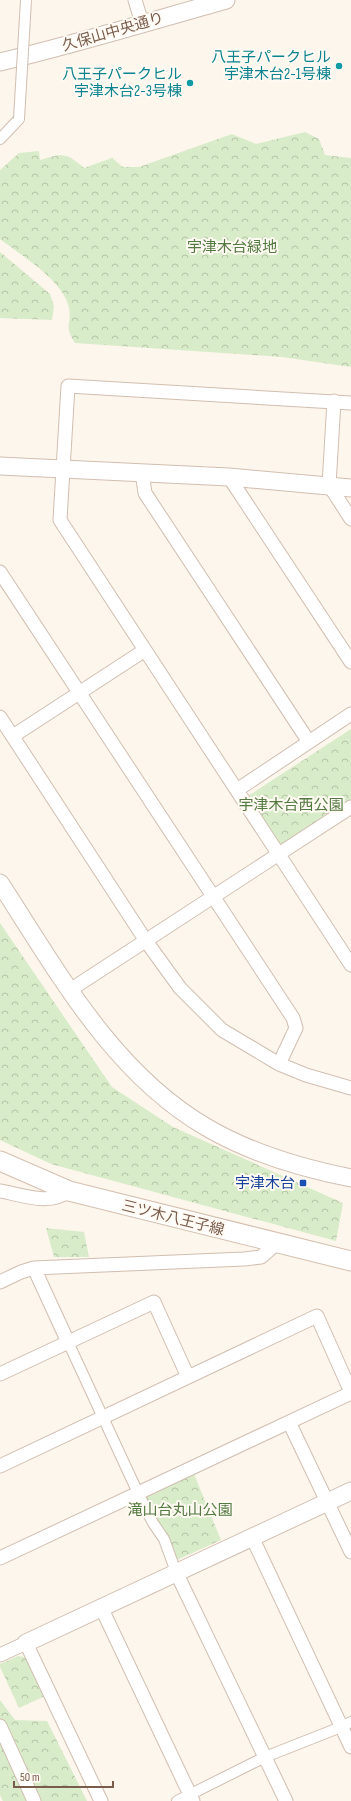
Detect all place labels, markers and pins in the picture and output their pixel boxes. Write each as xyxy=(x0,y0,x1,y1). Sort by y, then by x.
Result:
place label: 八王子パークヒル 宇津木台2-1号棟 xyxy=(211,48,331,84)
marker: 八王子パークヒル 宇津木台2-1号棟 xyxy=(334,61,344,71)
place label: 八王子パークヒル 宇津木台2-3号棟 xyxy=(62,65,182,101)
marker: 八王子パークヒル 宇津木台2-3号棟 xyxy=(185,78,195,88)
place label: 宇津木台 xyxy=(235,1174,295,1193)
marker: 宇津木台 xyxy=(298,1178,308,1188)

